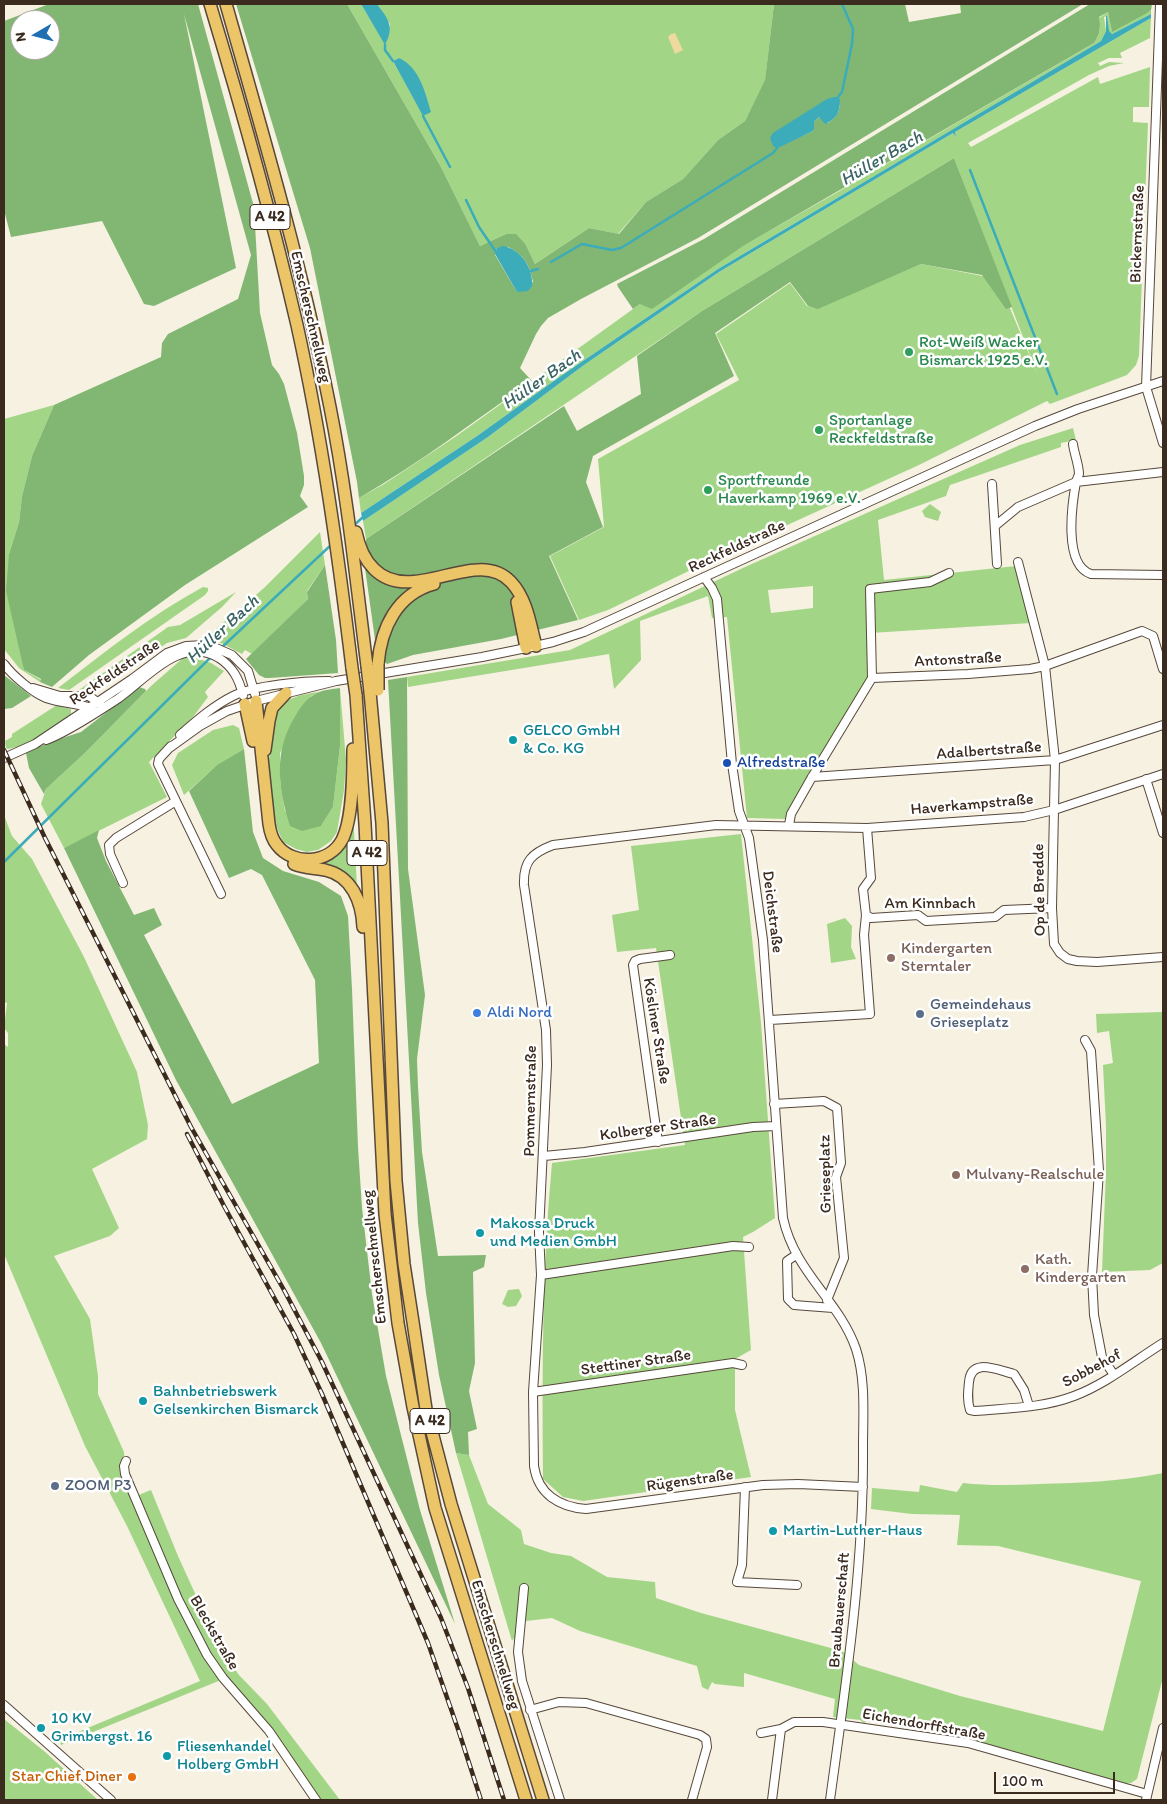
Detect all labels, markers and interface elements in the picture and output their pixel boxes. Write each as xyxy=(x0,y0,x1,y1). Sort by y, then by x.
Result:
north arrow xyxy=(10,10,60,60)
text: N xyxy=(12,31,30,43)
water label: Hüller Bach xyxy=(837,127,927,191)
street label: Bickernstraße xyxy=(1127,185,1149,283)
road number: A 42 xyxy=(250,204,290,230)
street label: Emscherschnellweg xyxy=(286,249,334,385)
place label: Rot-Weiß Wacker Bismarck 1925 e.V. xyxy=(919,333,1048,371)
water label: Hüller Bach xyxy=(499,345,585,415)
marker: Rot-Weiß Wacker Bismarck 1925 e.V. xyxy=(903,346,915,358)
place label: Sportanlage Reckfeldstraße xyxy=(829,411,934,449)
marker: Sportanlage Reckfeldstraße xyxy=(813,424,825,436)
place label: Sportfreunde Haverkamp 1969 e.V. xyxy=(718,471,861,509)
marker: Sportfreunde Haverkamp 1969 e.V. xyxy=(702,484,714,496)
street label: Reckfeldstraße xyxy=(686,516,788,578)
water label: Hüller Bach xyxy=(182,591,264,669)
street label: Reckfeldstraße xyxy=(66,636,164,710)
street label: Antonstraße xyxy=(914,648,1002,672)
place label: GELCO GmbH & Co. KG xyxy=(523,721,620,759)
marker: GELCO GmbH & Co. KG xyxy=(507,734,519,746)
street label: Adalbertstraße xyxy=(936,738,1042,764)
place label: Alfredstraße xyxy=(737,753,825,773)
marker: Alfredstraße xyxy=(721,757,733,769)
street label: Haverkampstraße xyxy=(910,790,1034,820)
road number: A 42 xyxy=(347,840,387,866)
street label: Op de Bredde xyxy=(1030,843,1050,937)
street label: Deichstraße xyxy=(757,870,787,954)
street label: Am Kinnbach xyxy=(884,894,976,914)
place label: Kindergarten Sterntaler xyxy=(901,939,992,977)
marker: Kindergarten Sterntaler xyxy=(885,952,897,964)
street label: Kösliner Straße xyxy=(638,976,674,1086)
place label: Gemeindehaus Grieseplatz xyxy=(930,995,1031,1033)
place label: Aldi Nord xyxy=(487,1003,552,1023)
marker: Aldi Nord xyxy=(471,1007,483,1019)
marker: Gemeindehaus Grieseplatz xyxy=(914,1008,926,1020)
street label: Pommernstraße xyxy=(520,1045,542,1157)
street label: Kolberger Straße xyxy=(599,1110,717,1146)
street label: Grieseplatz xyxy=(816,1135,836,1213)
place label: Mulvany-Realschule xyxy=(966,1165,1104,1185)
marker: Mulvany-Realschule xyxy=(950,1169,962,1181)
street label: Emscherschnellweg xyxy=(358,1189,392,1325)
place label: Makossa Druck und Medien GmbH xyxy=(490,1214,617,1252)
marker: Makossa Druck und Medien GmbH xyxy=(474,1227,486,1239)
place label: Kath. Kindergarten xyxy=(1035,1250,1126,1288)
marker: Kath. Kindergarten xyxy=(1019,1263,1031,1275)
street label: Sobbehof xyxy=(1059,1345,1125,1393)
street label: Stettiner Straße xyxy=(580,1346,692,1380)
place label: Bahnbetriebswerk Gelsenkirchen Bismarck xyxy=(153,1382,319,1420)
marker: Bahnbetriebswerk Gelsenkirchen Bismarck xyxy=(137,1395,149,1407)
road number: A 42 xyxy=(410,1408,450,1434)
street label: Rügenstraße xyxy=(645,1465,735,1497)
place label: ZOOM P3 xyxy=(65,1476,132,1496)
marker: ZOOM P3 xyxy=(49,1480,61,1492)
place label: Martin-Luther-Haus xyxy=(783,1521,922,1541)
marker: Martin-Luther-Haus xyxy=(767,1525,779,1537)
street label: Braubauerschaft xyxy=(825,1551,855,1669)
street label: Emscherschnellweg xyxy=(466,1578,524,1712)
street label: Bleckstraße xyxy=(185,1592,243,1674)
street label: Eichendorffstraße xyxy=(861,1705,987,1745)
place label: 10 KV Grimbergst. 16 xyxy=(51,1709,152,1747)
marker: 10 KV Grimbergst. 16 xyxy=(35,1722,47,1734)
place label: Fliesenhandel Holberg GmbH xyxy=(177,1737,279,1775)
marker: Fliesenhandel Holberg GmbH xyxy=(161,1750,173,1762)
scale bar xyxy=(997,1762,1118,1794)
place label: Star Chief Diner xyxy=(11,1767,122,1787)
marker: Star Chief Diner xyxy=(126,1771,138,1783)
text: 100 m xyxy=(1002,1772,1043,1790)

